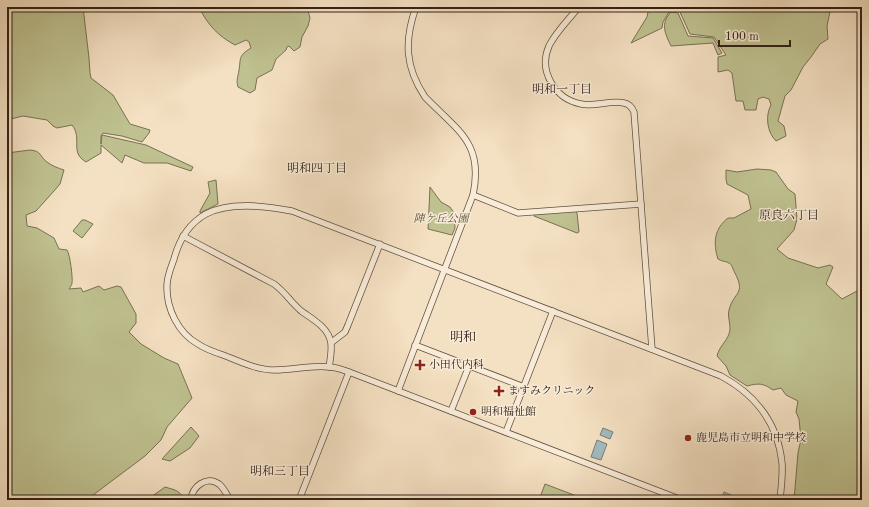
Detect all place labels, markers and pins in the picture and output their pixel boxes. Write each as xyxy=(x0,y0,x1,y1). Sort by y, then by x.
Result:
place label: 小田代内科 xyxy=(429,358,484,371)
marker: 小田代内科 xyxy=(414,359,426,371)
marker: ますみクリニック xyxy=(493,385,505,397)
place label: ますみクリニック xyxy=(508,385,595,397)
place label: 明和福祉館 xyxy=(481,405,536,418)
marker: 明和福祉館 xyxy=(468,407,478,417)
place label: 鹿児島市立明和中学校 xyxy=(696,431,806,444)
marker: 鹿児島市立明和中学校 xyxy=(683,433,693,443)

